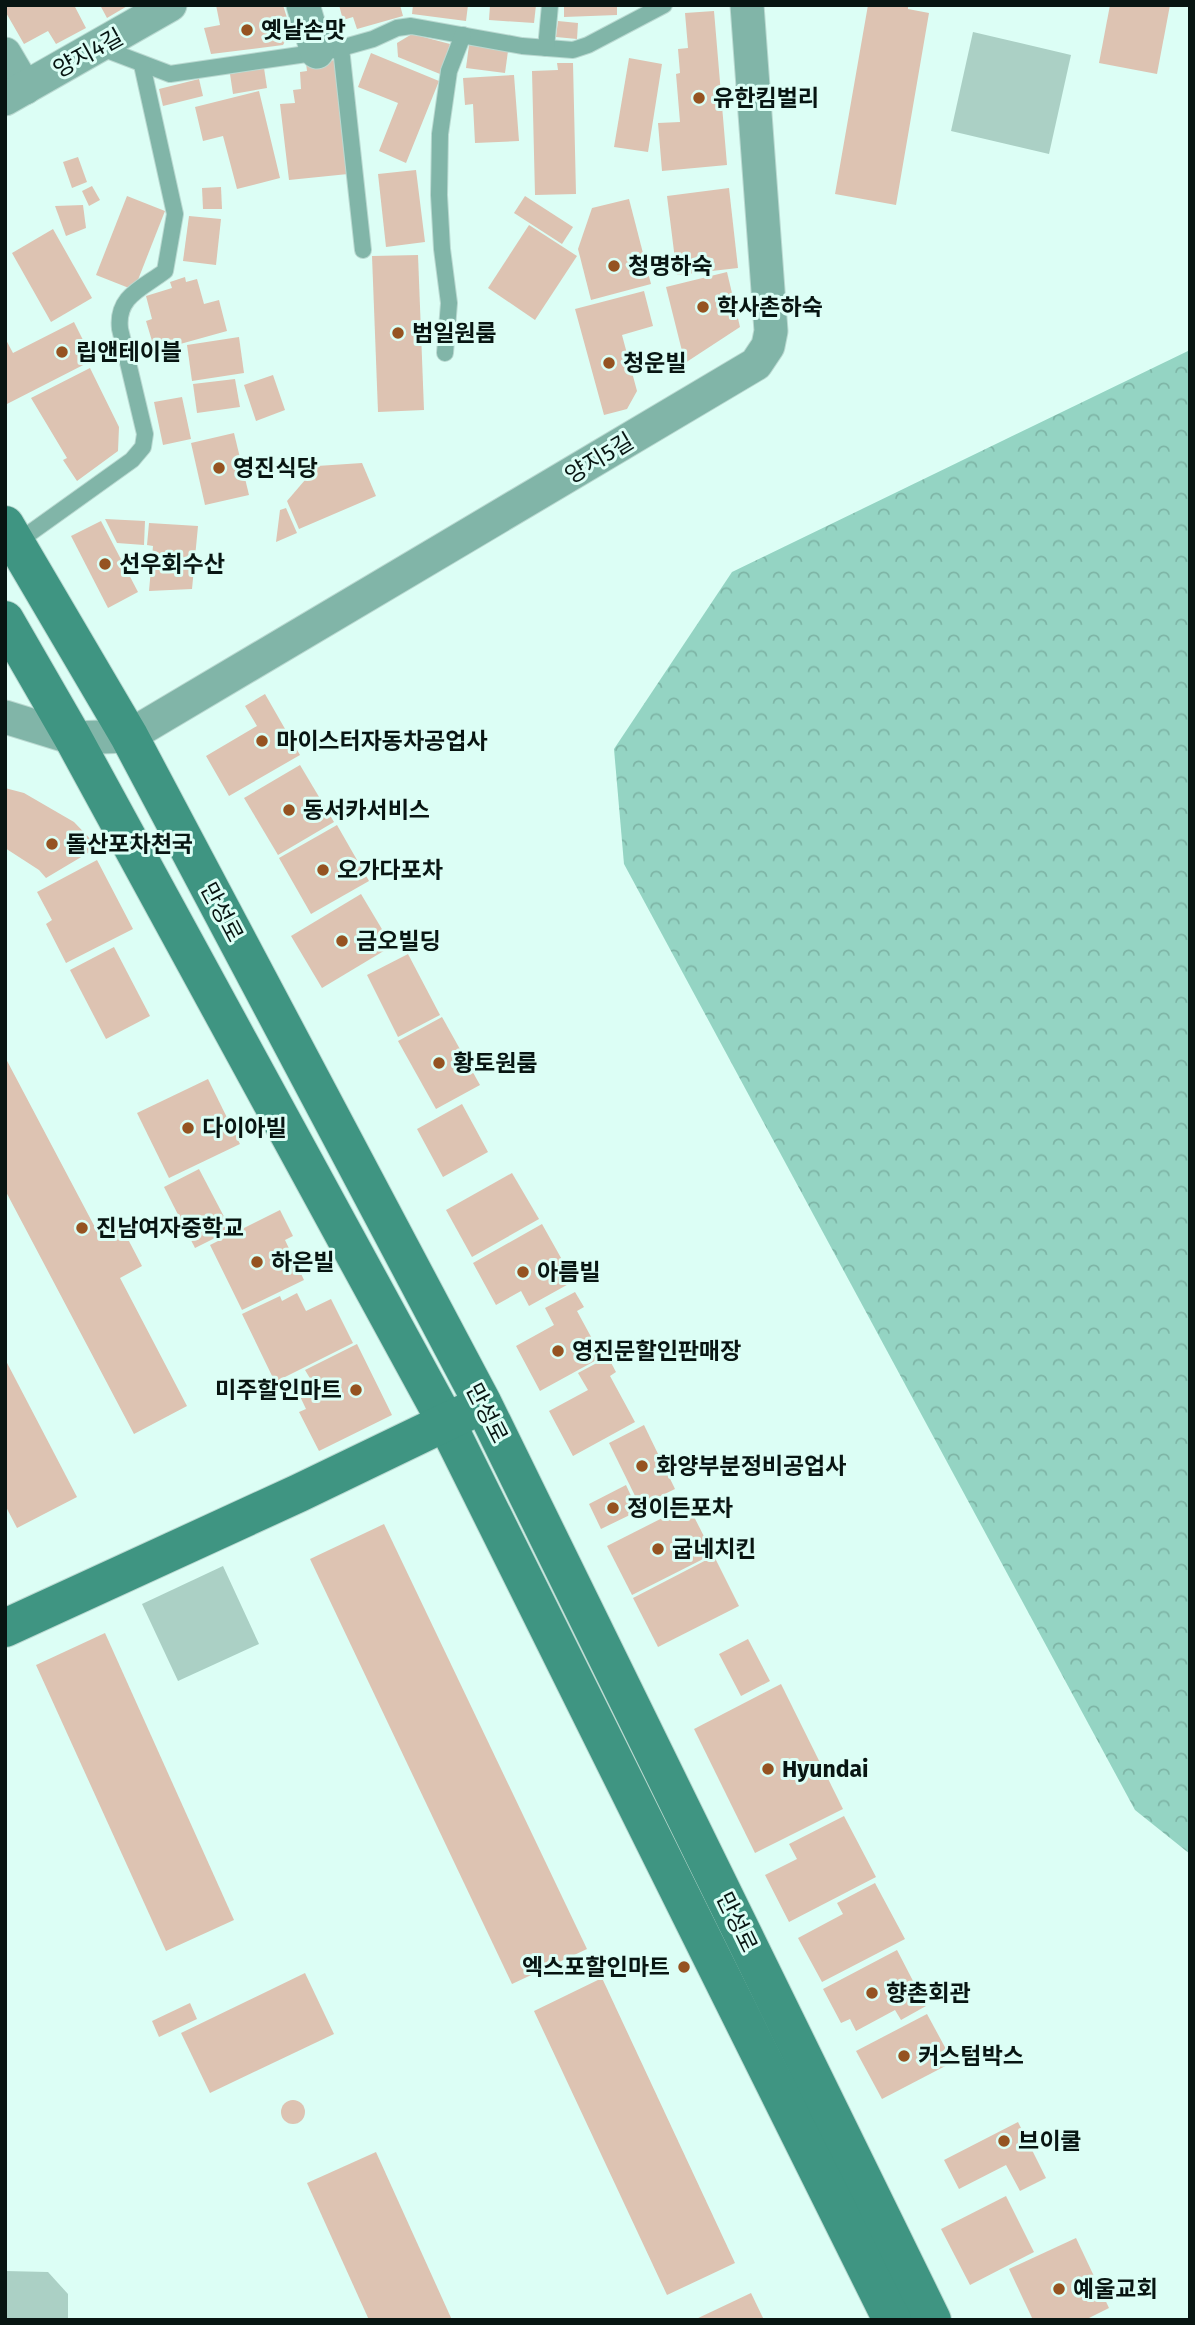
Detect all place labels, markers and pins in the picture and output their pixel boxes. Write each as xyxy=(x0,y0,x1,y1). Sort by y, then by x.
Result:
place label: 옛날손맛 xyxy=(261,16,346,44)
marker: 옛날손맛 xyxy=(239,22,255,38)
place label: 유한킴벌리 xyxy=(713,84,819,112)
marker: 유한킴벌리 xyxy=(691,90,707,106)
place label: 청명하숙 xyxy=(628,252,713,280)
marker: 청명하숙 xyxy=(606,258,622,274)
place label: 학사촌하숙 xyxy=(717,293,823,321)
marker: 학사촌하숙 xyxy=(695,299,711,315)
place label: 범일원룸 xyxy=(412,319,497,347)
marker: 범일원룸 xyxy=(390,325,406,341)
place label: 립앤테이블 xyxy=(76,338,182,366)
marker: 립앤테이블 xyxy=(54,344,70,360)
place label: 청운빌 xyxy=(623,349,686,377)
marker: 청운빌 xyxy=(601,355,617,371)
place label: 영진식당 xyxy=(233,454,318,482)
marker: 영진식당 xyxy=(211,460,227,476)
place label: 선우회수산 xyxy=(119,550,225,578)
marker: 선우회수산 xyxy=(97,556,113,572)
place label: 마이스터자동차공업사 xyxy=(276,727,488,755)
marker: 마이스터자동차공업사 xyxy=(254,733,270,749)
place label: 동서카서비스 xyxy=(303,796,430,824)
marker: 동서카서비스 xyxy=(281,802,297,818)
place label: 돌산포차천국 xyxy=(66,830,193,858)
marker: 돌산포차천국 xyxy=(44,836,60,852)
place label: 오가다포차 xyxy=(337,856,443,884)
marker: 오가다포차 xyxy=(315,862,331,878)
place label: 금오빌딩 xyxy=(356,927,441,955)
marker: 금오빌딩 xyxy=(334,933,350,949)
place label: 황토원룸 xyxy=(453,1049,538,1077)
marker: 황토원룸 xyxy=(431,1055,447,1071)
place label: 다이아빌 xyxy=(202,1114,287,1142)
marker: 다이아빌 xyxy=(180,1120,196,1136)
place label: 진남여자중학교 xyxy=(96,1214,244,1242)
marker: 진남여자중학교 xyxy=(74,1220,90,1236)
place label: 하은빌 xyxy=(271,1248,334,1276)
marker: 하은빌 xyxy=(249,1254,265,1270)
place label: 아름빌 xyxy=(537,1258,600,1286)
marker: 아름빌 xyxy=(515,1264,531,1280)
place label: 영진문할인판매장 xyxy=(572,1337,741,1365)
marker: 영진문할인판매장 xyxy=(550,1343,566,1359)
place label: 미주할인마트 xyxy=(215,1376,342,1404)
marker: 미주할인마트 xyxy=(348,1382,364,1398)
place label: 화양부분정비공업사 xyxy=(656,1452,846,1480)
marker: 화양부분정비공업사 xyxy=(634,1458,650,1474)
place label: 정이든포차 xyxy=(627,1494,733,1522)
marker: 정이든포차 xyxy=(605,1500,621,1516)
place label: 굽네치킨 xyxy=(672,1535,757,1563)
marker: 굽네치킨 xyxy=(650,1541,666,1557)
place label: Hyundai xyxy=(782,1755,869,1783)
marker: Hyundai xyxy=(760,1761,776,1777)
place label: 엑스포할인마트 xyxy=(522,1953,670,1981)
marker: 엑스포할인마트 xyxy=(676,1959,692,1975)
place label: 향촌회관 xyxy=(886,1979,971,2007)
marker: 향촌회관 xyxy=(864,1985,880,2001)
place label: 커스텀박스 xyxy=(918,2042,1024,2070)
marker: 커스텀박스 xyxy=(896,2048,912,2064)
place label: 브이쿨 xyxy=(1018,2127,1081,2155)
marker: 브이쿨 xyxy=(996,2133,1012,2149)
place label: 예울교회 xyxy=(1073,2275,1158,2303)
marker: 예울교회 xyxy=(1051,2281,1067,2297)

